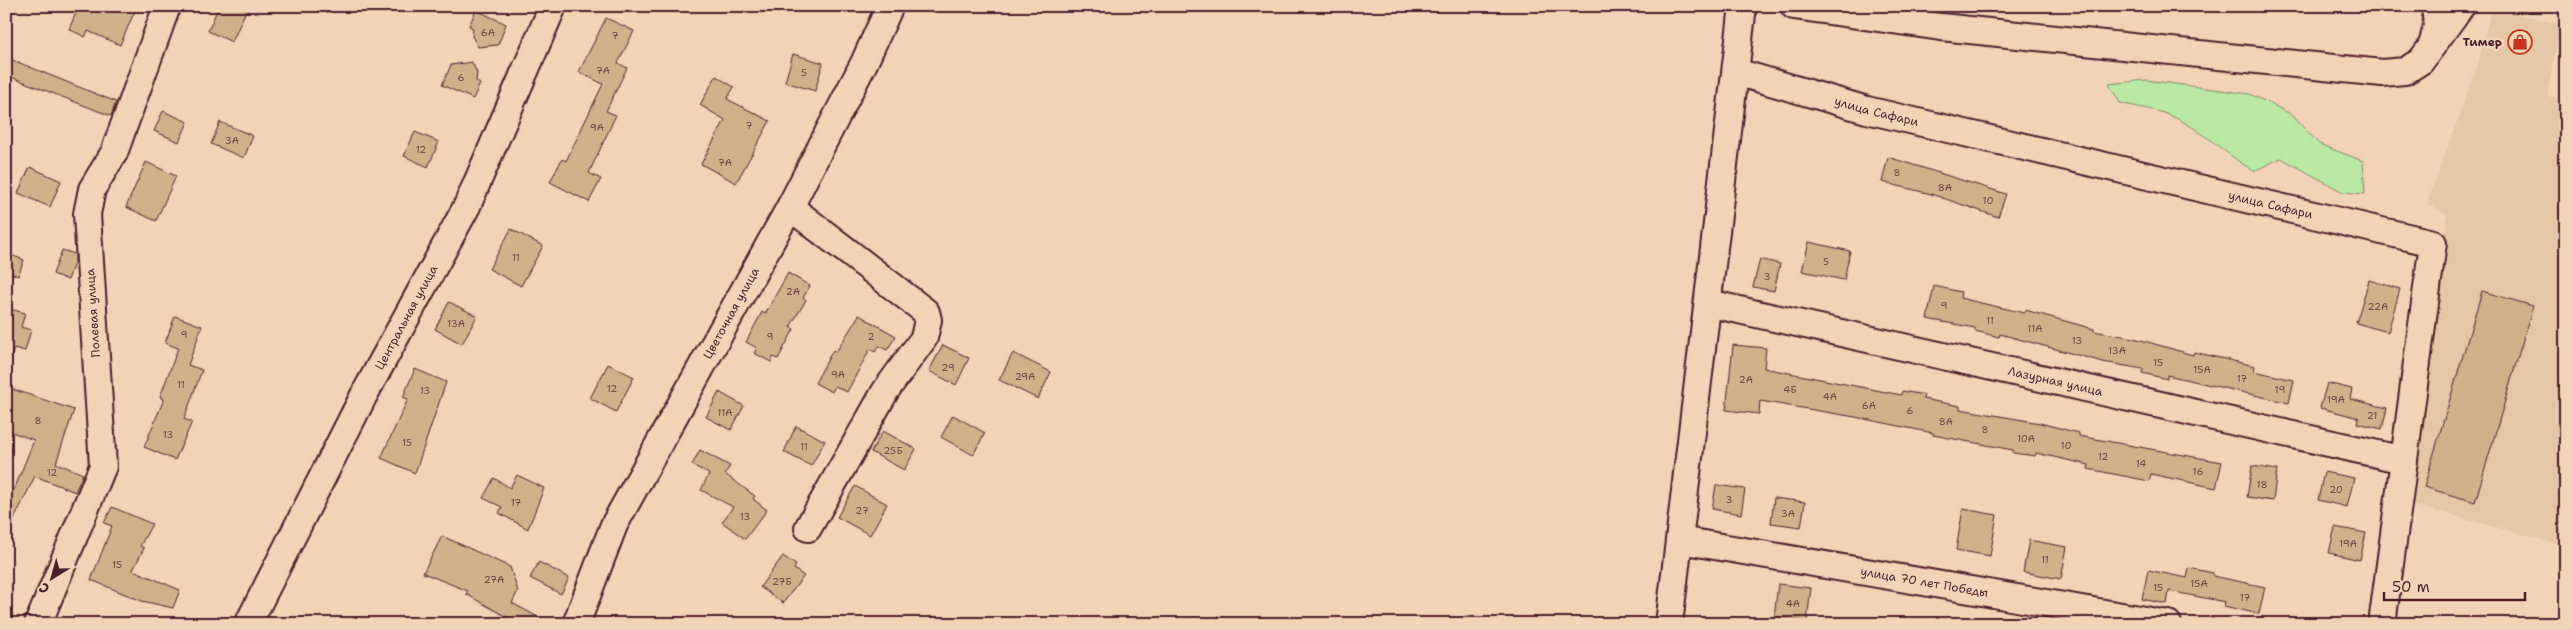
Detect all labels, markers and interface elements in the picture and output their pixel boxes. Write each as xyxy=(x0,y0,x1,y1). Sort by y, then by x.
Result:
house number: 6А xyxy=(481,26,495,39)
house number: 7 xyxy=(612,29,619,42)
shop icon: Тимер xyxy=(2507,29,2533,55)
place label: Тимер xyxy=(2463,34,2502,50)
house number: 7А xyxy=(596,64,610,77)
house number: 5 xyxy=(801,66,807,79)
house number: 6 xyxy=(458,71,465,84)
street label: улица Сафари xyxy=(1833,93,1920,130)
house number: 7 xyxy=(746,119,753,132)
house number: 9А xyxy=(590,121,604,134)
house number: 3А xyxy=(225,134,239,147)
house number: 12 xyxy=(416,143,426,156)
house number: 7А xyxy=(718,156,732,169)
house number: 8 xyxy=(1894,166,1901,179)
house number: 8А xyxy=(1938,181,1952,194)
street label: улица Сафари xyxy=(2227,187,2315,223)
house number: 10 xyxy=(1983,194,1993,207)
house number: 11 xyxy=(512,251,520,264)
house number: 5 xyxy=(1823,255,1829,268)
street label: Центральная улица xyxy=(371,262,442,373)
street label: Цветочная улица xyxy=(699,264,763,362)
street label: Полевая улица xyxy=(82,267,104,358)
house number: 3 xyxy=(1764,270,1771,283)
house number: 2А xyxy=(786,285,800,298)
house number: 9 xyxy=(1941,299,1948,312)
house number: 22А xyxy=(2368,300,2388,313)
house number: 11 xyxy=(1986,314,1994,327)
house number: 13А xyxy=(447,317,465,330)
house number: 11А xyxy=(2027,322,2043,335)
house number: 9 xyxy=(181,328,188,341)
house number: 9 xyxy=(767,330,774,343)
house number: 2 xyxy=(868,330,875,343)
house number: 13 xyxy=(2072,334,2082,347)
house number: 13А xyxy=(2108,344,2126,357)
house number: 15 xyxy=(2153,356,2163,369)
house number: 29 xyxy=(941,361,955,374)
street label: Лазурная улица xyxy=(2006,363,2105,400)
house number: 15А xyxy=(2193,363,2211,376)
house number: 9А xyxy=(831,368,845,381)
house number: 29А xyxy=(1015,370,1035,383)
house number: 17 xyxy=(2237,372,2247,385)
house number: 2А xyxy=(1739,373,1753,386)
house number: 11 xyxy=(177,378,185,391)
house number: 12 xyxy=(607,382,617,395)
house number: 4Б xyxy=(1783,383,1797,396)
house number: 19 xyxy=(2275,383,2285,396)
house number: 13 xyxy=(420,384,430,397)
house number: 4А xyxy=(1823,390,1837,403)
house number: 19А xyxy=(2327,393,2345,406)
house number: 6А xyxy=(1862,399,1876,412)
house number: 6 xyxy=(1907,404,1914,417)
house number: 11А xyxy=(717,406,733,419)
house number: 21 xyxy=(2367,409,2377,422)
house number: 8 xyxy=(35,414,42,427)
house number: 8А xyxy=(1939,415,1953,428)
house number: 8 xyxy=(1982,423,1989,436)
house number: 13 xyxy=(163,428,173,441)
house number: 10А xyxy=(2017,432,2035,445)
house number: 15 xyxy=(402,436,412,449)
house number: 10 xyxy=(2061,439,2071,452)
house number: 11 xyxy=(800,440,808,453)
house number: 25Б xyxy=(883,444,903,457)
house number: 12 xyxy=(2098,450,2108,463)
house number: 14 xyxy=(2136,457,2146,470)
house number: 16 xyxy=(2193,465,2203,478)
house number: 12 xyxy=(47,466,57,479)
house number: 18 xyxy=(2256,478,2268,491)
house number: 20 xyxy=(2329,483,2343,496)
house number: 3 xyxy=(1726,493,1733,506)
house number: 17 xyxy=(511,496,521,509)
house number: 27 xyxy=(855,504,869,517)
house number: 3А xyxy=(1781,507,1795,520)
house number: 13 xyxy=(740,510,750,523)
house number: 19А xyxy=(2339,537,2357,550)
north arrow xyxy=(28,552,78,602)
house number: 11 xyxy=(2041,553,2049,566)
house number: 15 xyxy=(112,558,122,571)
street label: улица 70 лет Победы xyxy=(1859,563,1989,601)
scale bar xyxy=(2384,570,2526,602)
house number: 27А xyxy=(484,573,504,586)
house number: 27Б xyxy=(772,575,792,588)
house number: 15А xyxy=(2190,577,2208,590)
text: 50 m xyxy=(2392,577,2430,597)
text: С xyxy=(35,579,53,598)
house number: 15 xyxy=(2153,581,2163,594)
house number: 17 xyxy=(2240,591,2250,604)
house number: 4А xyxy=(1786,597,1800,610)

